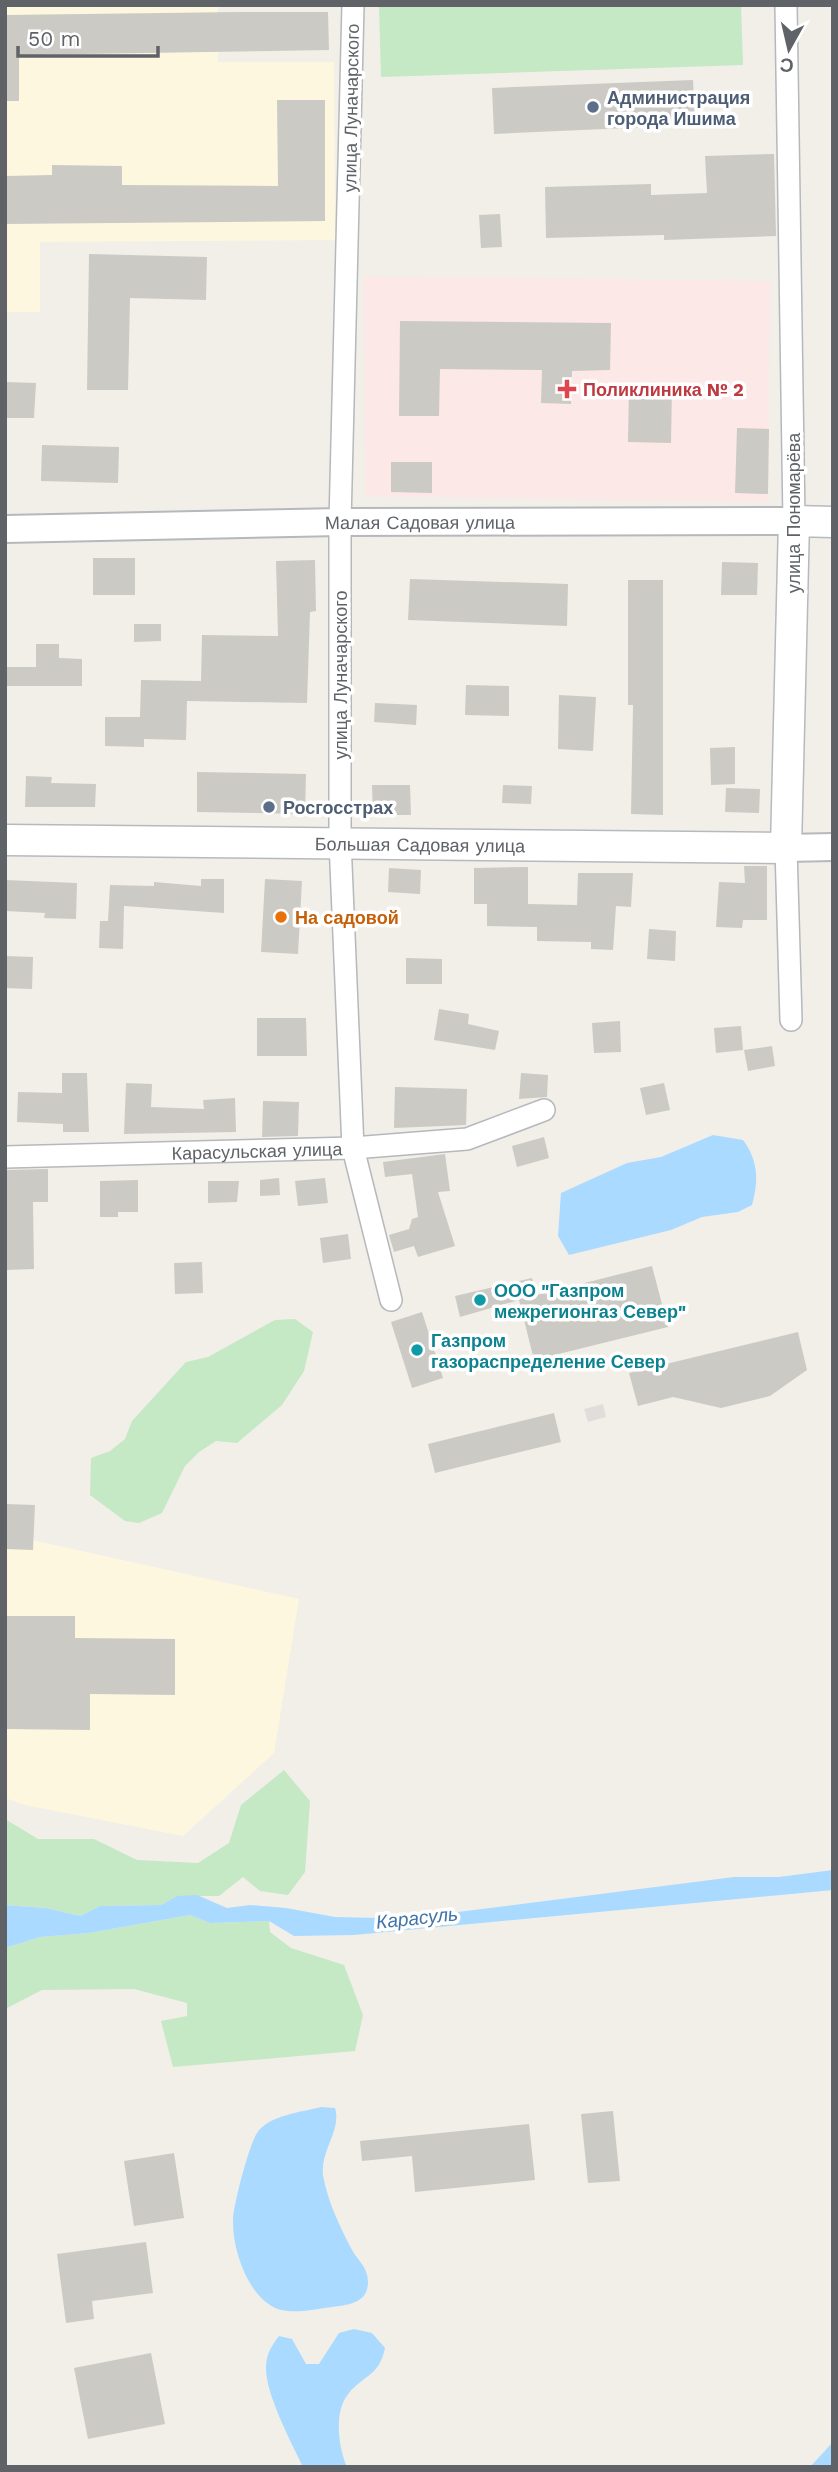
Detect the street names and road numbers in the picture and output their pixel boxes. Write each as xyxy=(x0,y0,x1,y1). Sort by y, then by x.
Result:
street label: улица Луначарского xyxy=(339,23,363,193)
street label: улица Пономарёва xyxy=(783,432,804,593)
street label: Малая Садовая улица xyxy=(325,511,516,533)
street label: улица Луначарского xyxy=(330,591,351,759)
street label: Большая Садовая улица xyxy=(315,833,526,856)
street label: Карасульская улица xyxy=(171,1138,344,1163)

